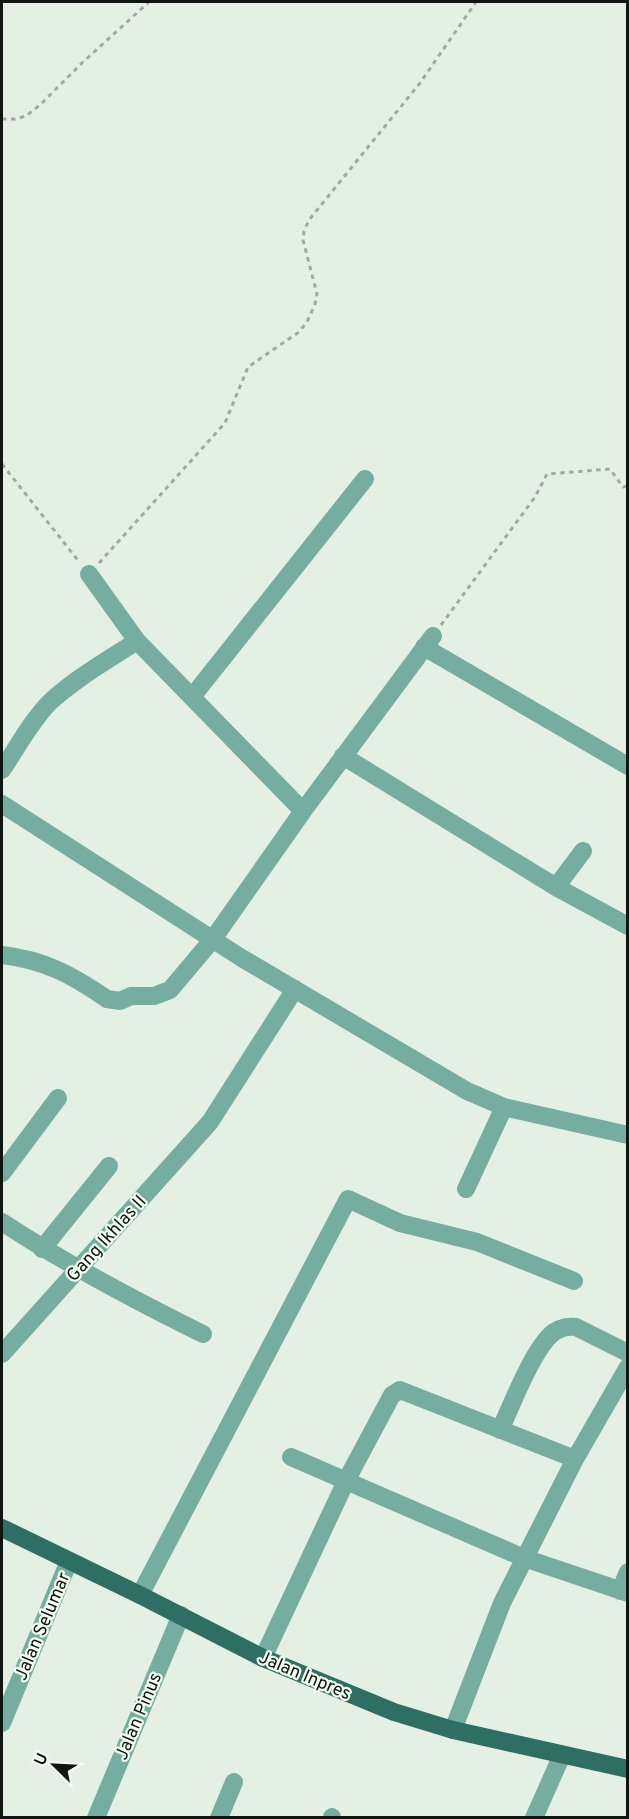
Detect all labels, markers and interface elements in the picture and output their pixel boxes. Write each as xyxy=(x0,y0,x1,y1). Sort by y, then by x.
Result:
street label: Gang Ikhlas II xyxy=(62,1191,152,1287)
street label: Jalan Selumar xyxy=(10,1569,76,1684)
street label: Jalan Inpres xyxy=(255,1647,354,1706)
street label: Jalan Pinus xyxy=(111,1669,168,1764)
north arrow xyxy=(24,1735,84,1795)
text: U xyxy=(31,1750,54,1769)

